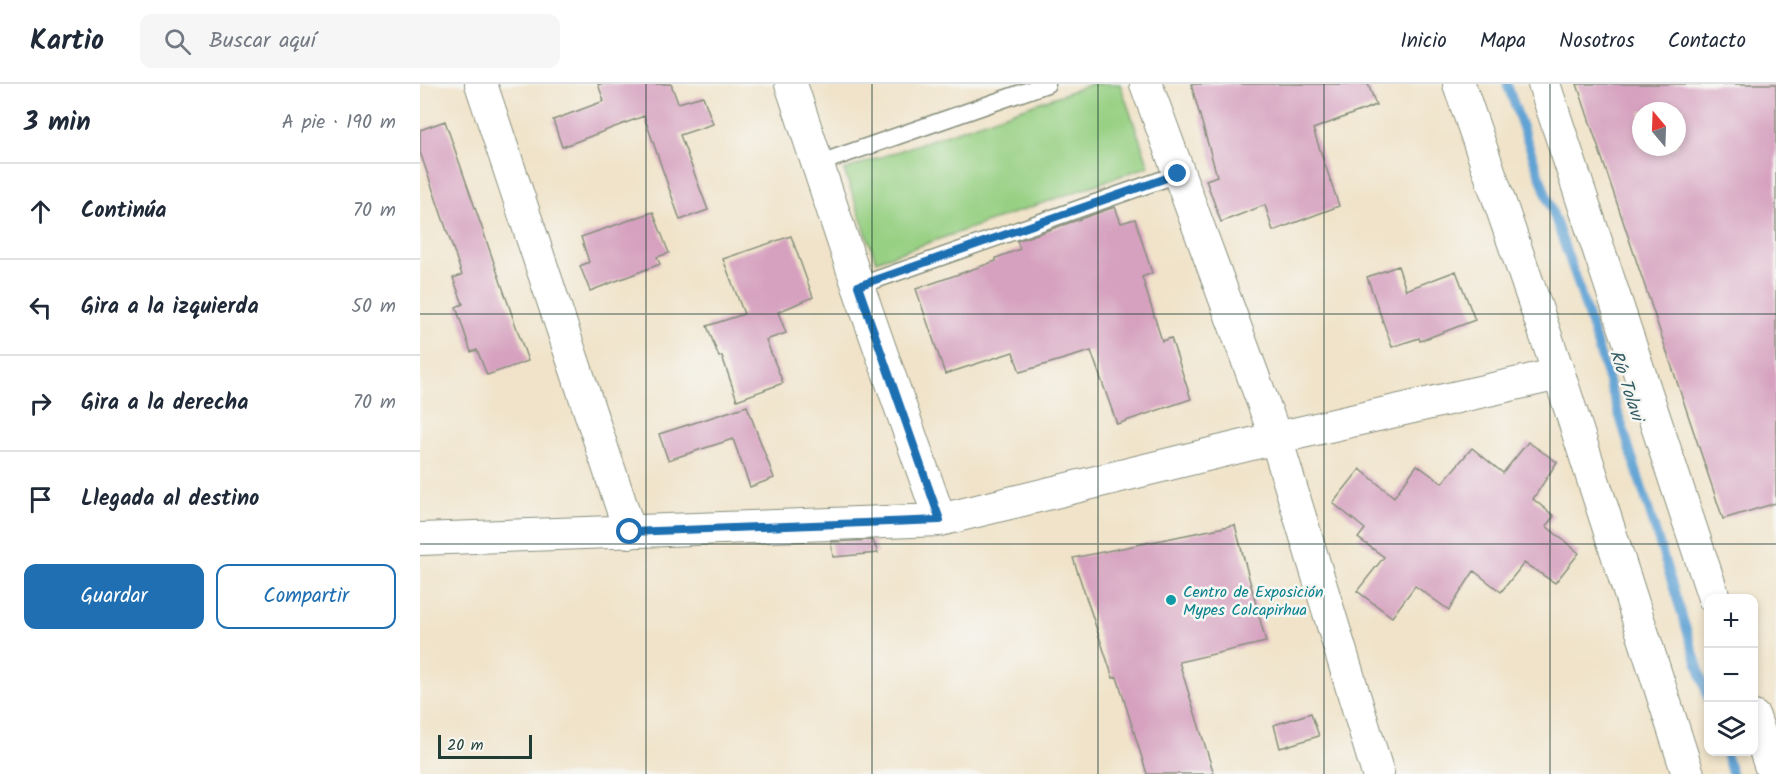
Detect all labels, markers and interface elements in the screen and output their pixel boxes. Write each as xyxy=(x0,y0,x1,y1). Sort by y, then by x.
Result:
search box xyxy=(140,14,560,68)
text: Kartio xyxy=(30,19,104,64)
text: Buscar aquí xyxy=(209,24,316,59)
icon: search xyxy=(161,25,194,58)
text: Inicio xyxy=(1400,25,1447,58)
text: Mapa xyxy=(1480,25,1526,58)
text: Nosotros xyxy=(1559,25,1635,58)
text: Contacto xyxy=(1668,25,1746,58)
text: 3 min xyxy=(24,102,91,144)
north arrow xyxy=(1632,102,1686,156)
text: A pie · 190 m xyxy=(282,107,396,139)
route end xyxy=(1164,160,1190,186)
text: Continúa xyxy=(81,194,166,229)
icon: ahead xyxy=(24,195,57,228)
text: 70 m xyxy=(353,195,396,227)
text: Gira a la izquierda xyxy=(81,290,259,325)
icon: left xyxy=(24,291,57,324)
text: 50 m xyxy=(351,291,396,323)
water label: Río Tolavi xyxy=(1601,346,1652,428)
text: Gira a la derecha xyxy=(81,386,248,421)
icon: right xyxy=(24,387,57,420)
text: 70 m xyxy=(353,387,396,419)
text: Llegada al destino xyxy=(81,482,259,517)
icon: arrive xyxy=(24,483,57,516)
route start xyxy=(616,518,642,544)
button: Guardar xyxy=(24,564,204,629)
button: Compartir xyxy=(216,564,396,629)
place label: Centro de Exposición Mypes Colcapirhua xyxy=(1183,580,1323,623)
marker: Centro de Exposición Mypes Colcapirhua xyxy=(1164,593,1178,607)
map controls xyxy=(1704,594,1758,756)
button: + xyxy=(1704,594,1758,648)
button: − xyxy=(1704,648,1758,702)
button: layers xyxy=(1704,702,1758,756)
scale bar xyxy=(438,732,532,760)
text: 20 m xyxy=(447,733,483,758)

